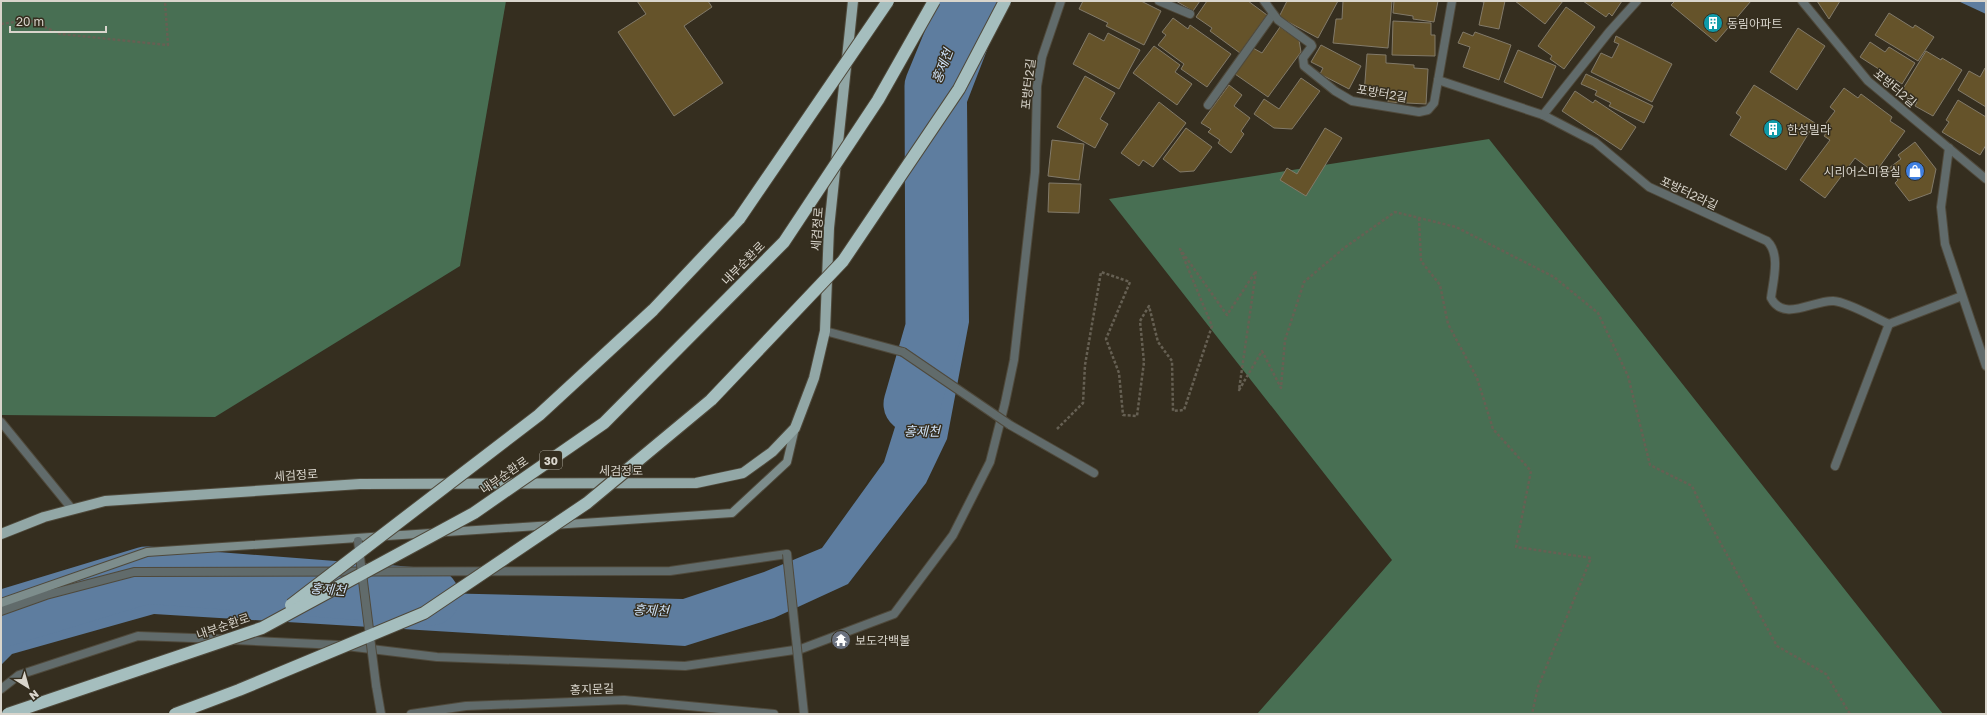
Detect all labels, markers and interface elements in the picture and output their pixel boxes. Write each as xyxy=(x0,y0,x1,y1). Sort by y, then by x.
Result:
scale bar xyxy=(10,8,106,34)
building icon: 동림아파트 xyxy=(1702,12,1724,34)
text: 20 m xyxy=(16,14,44,29)
place label: 동림아파트 xyxy=(1727,16,1782,31)
water label: 홍제천 xyxy=(928,45,956,86)
street label: 포방터2길 xyxy=(1018,58,1038,110)
street label: 포방터2길 xyxy=(1871,66,1919,110)
street label: 포방터2길 xyxy=(1356,81,1408,105)
building icon: 한성빌라 xyxy=(1762,118,1784,140)
place label: 한성빌라 xyxy=(1787,122,1831,137)
shop icon: 시리어스미용실 xyxy=(1904,160,1926,182)
place label: 시리어스미용실 xyxy=(1824,164,1901,179)
street label: 포방터2라길 xyxy=(1658,173,1720,213)
street label: 세검정로 xyxy=(808,206,826,252)
street label: 내부순환로 xyxy=(718,238,768,288)
water label: 홍제천 xyxy=(904,423,941,439)
road number: 30 xyxy=(540,451,562,469)
street label: 내부순환로 xyxy=(477,453,531,497)
street label: 세검정로 xyxy=(599,463,643,478)
street label: 세검정로 xyxy=(273,466,319,484)
water label: 홍제천 xyxy=(310,580,347,598)
water label: 홍제천 xyxy=(633,601,670,619)
street label: 내부순환로 xyxy=(194,610,252,642)
temple icon: 보도각백불 xyxy=(830,629,852,651)
place label: 보도각백불 xyxy=(855,633,910,648)
north arrow xyxy=(8,667,48,707)
street label: 홍지문길 xyxy=(570,681,614,697)
text: N xyxy=(27,688,42,703)

